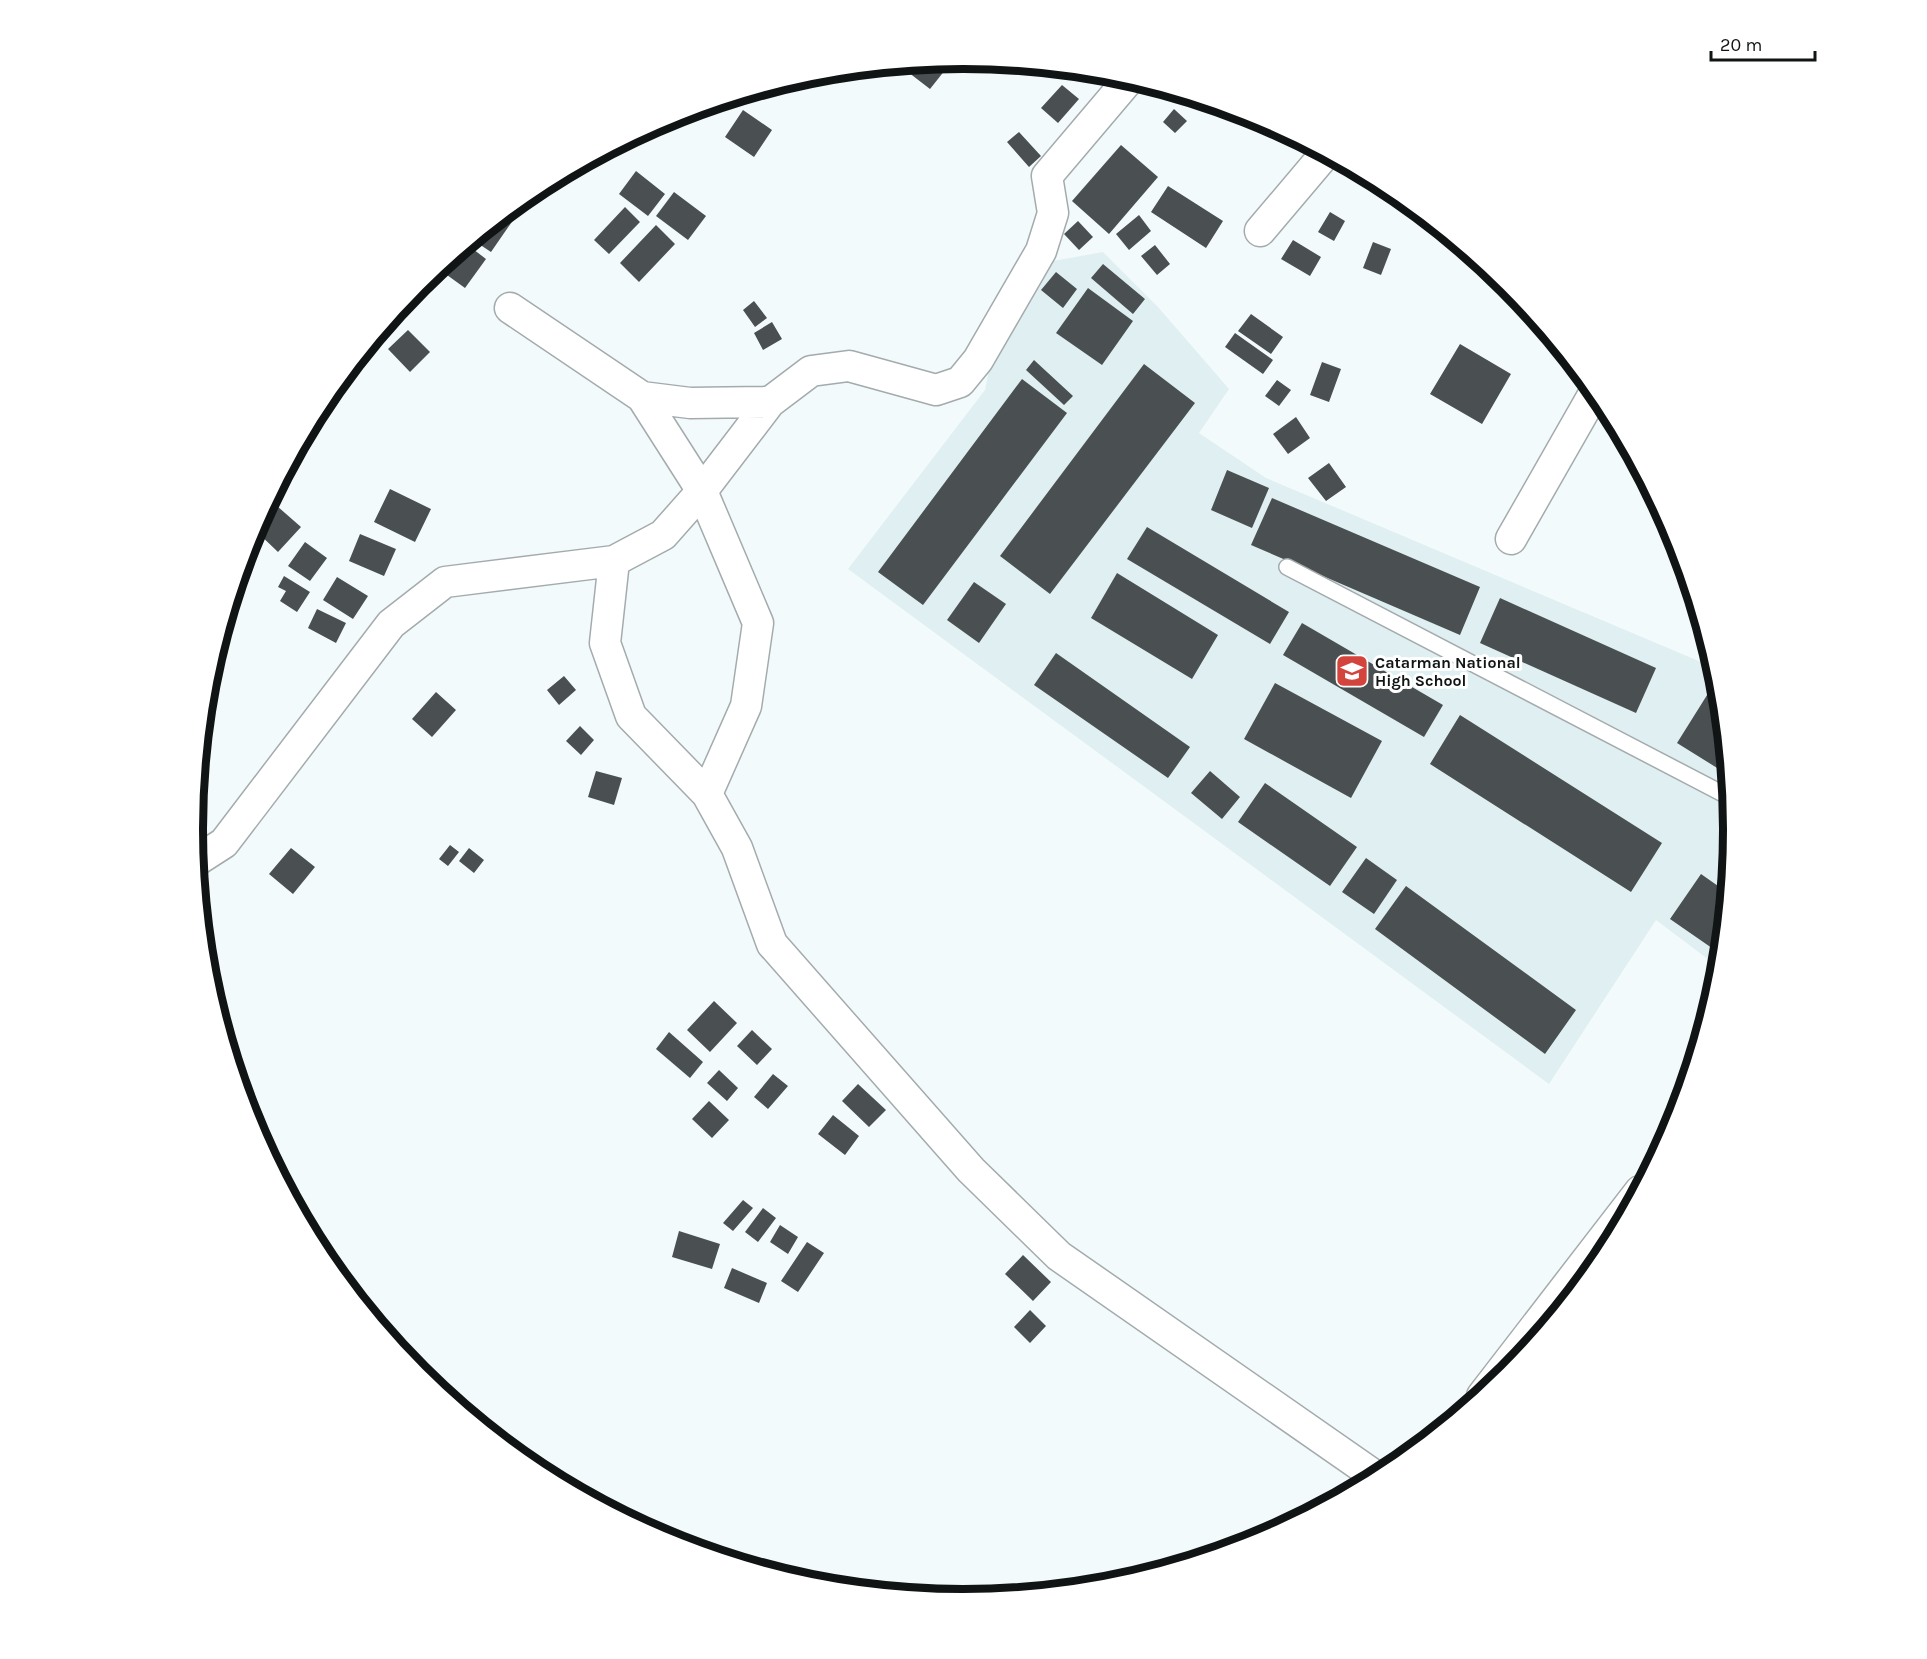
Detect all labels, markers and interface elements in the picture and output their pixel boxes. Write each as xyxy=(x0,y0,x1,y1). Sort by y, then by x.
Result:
scale bar xyxy=(1711,24,1814,62)
text: 20 m xyxy=(1720,34,1762,56)
school or university icon: Catarman National High School xyxy=(1334,653,1370,689)
place label: Catarman National High School xyxy=(1375,653,1521,690)

